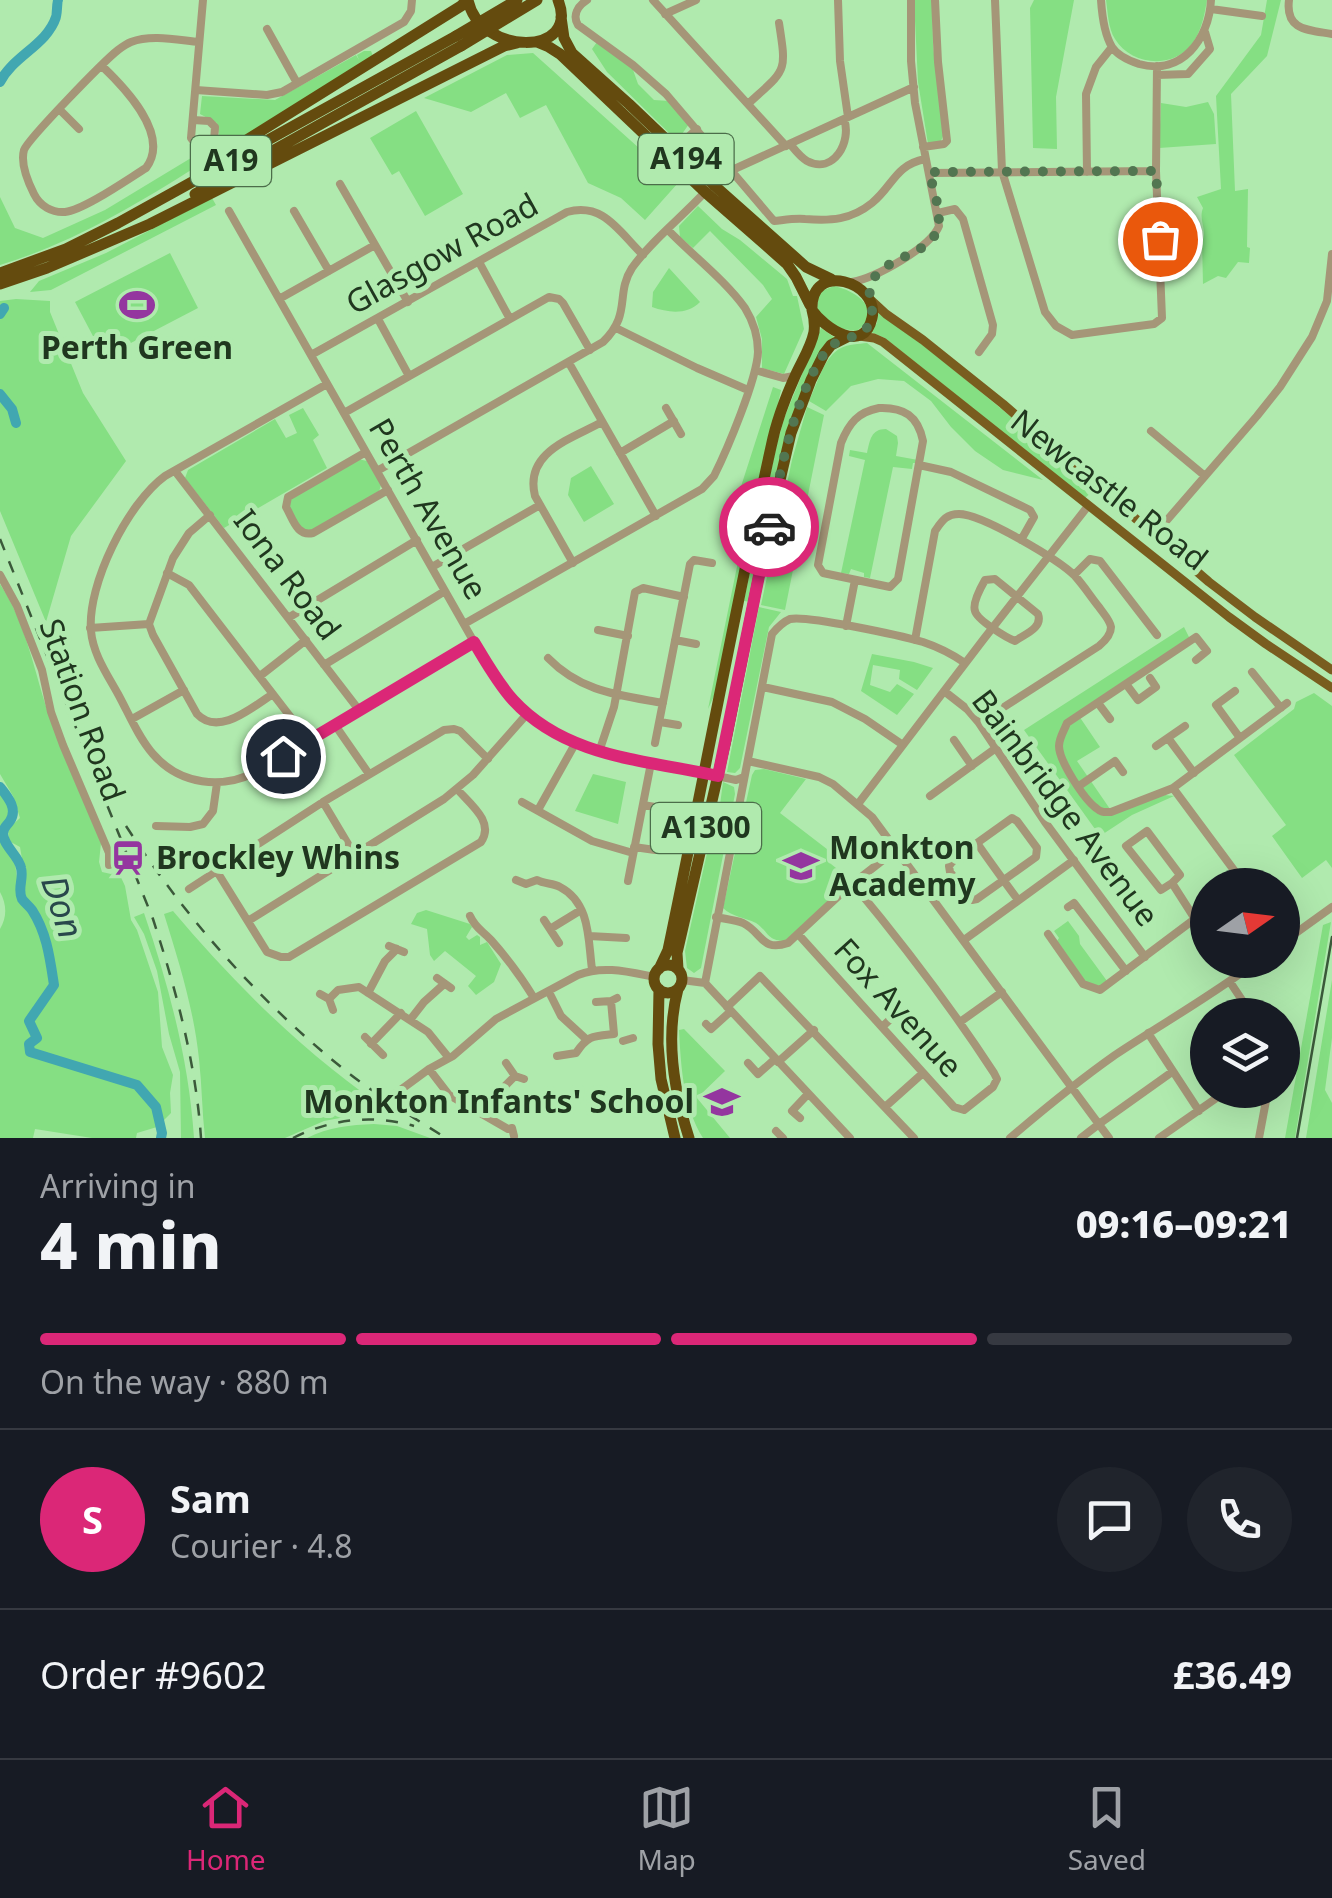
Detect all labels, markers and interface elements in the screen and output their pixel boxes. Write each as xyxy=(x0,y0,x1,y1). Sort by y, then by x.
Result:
road number: A194 xyxy=(638,134,734,184)
road number: A19 xyxy=(191,136,271,186)
street label: Glasgow Road xyxy=(337,182,545,323)
pin xyxy=(1118,197,1203,282)
icon: bag xyxy=(1133,212,1188,267)
sports icon: Perth Green xyxy=(118,286,156,324)
place label: Perth Green xyxy=(41,325,233,368)
street label: Newcastle Road xyxy=(1003,398,1217,579)
street label: Perth Avenue xyxy=(360,410,499,607)
courier xyxy=(719,477,819,577)
street label: Iona Road xyxy=(225,500,351,648)
icon: car xyxy=(742,500,797,555)
street label: Station Road xyxy=(31,612,136,807)
street label: Bainbridge Avenue xyxy=(963,680,1169,934)
pin xyxy=(241,714,326,799)
icon: home xyxy=(256,729,311,784)
road number: A1300 xyxy=(651,803,761,853)
place label: Monkton Academy xyxy=(829,825,976,905)
place label: Brockley Whins xyxy=(156,835,400,878)
station icon: Brockley Whins xyxy=(109,839,147,877)
school or university icon: Monkton Academy xyxy=(782,847,820,885)
north arrow xyxy=(1190,868,1300,978)
map controls xyxy=(1190,868,1300,1108)
water label: Don xyxy=(31,869,96,944)
street label: Fox Avenue xyxy=(825,928,973,1086)
button: layers xyxy=(1190,998,1300,1108)
place label: Monkton Infants' School xyxy=(303,1079,694,1122)
school or university icon: Monkton Infants' School xyxy=(703,1083,741,1121)
text: Arriving in xyxy=(40,1164,195,1207)
text: 09:16–09:21 xyxy=(1076,1197,1292,1249)
text: 4 min xyxy=(40,1200,222,1288)
text: On the way · 880 m xyxy=(40,1360,329,1403)
button: chat xyxy=(1057,1467,1162,1572)
button: phone xyxy=(1187,1467,1292,1572)
text: Sam xyxy=(170,1472,251,1524)
text: S xyxy=(82,1493,103,1545)
text: Courier · 4.8 xyxy=(170,1524,353,1567)
text: Order #9602 xyxy=(40,1648,266,1700)
text: £36.49 xyxy=(1173,1648,1292,1700)
tab: Home xyxy=(186,1780,266,1878)
tab: Map xyxy=(638,1780,696,1878)
tab: Saved xyxy=(1068,1780,1146,1878)

